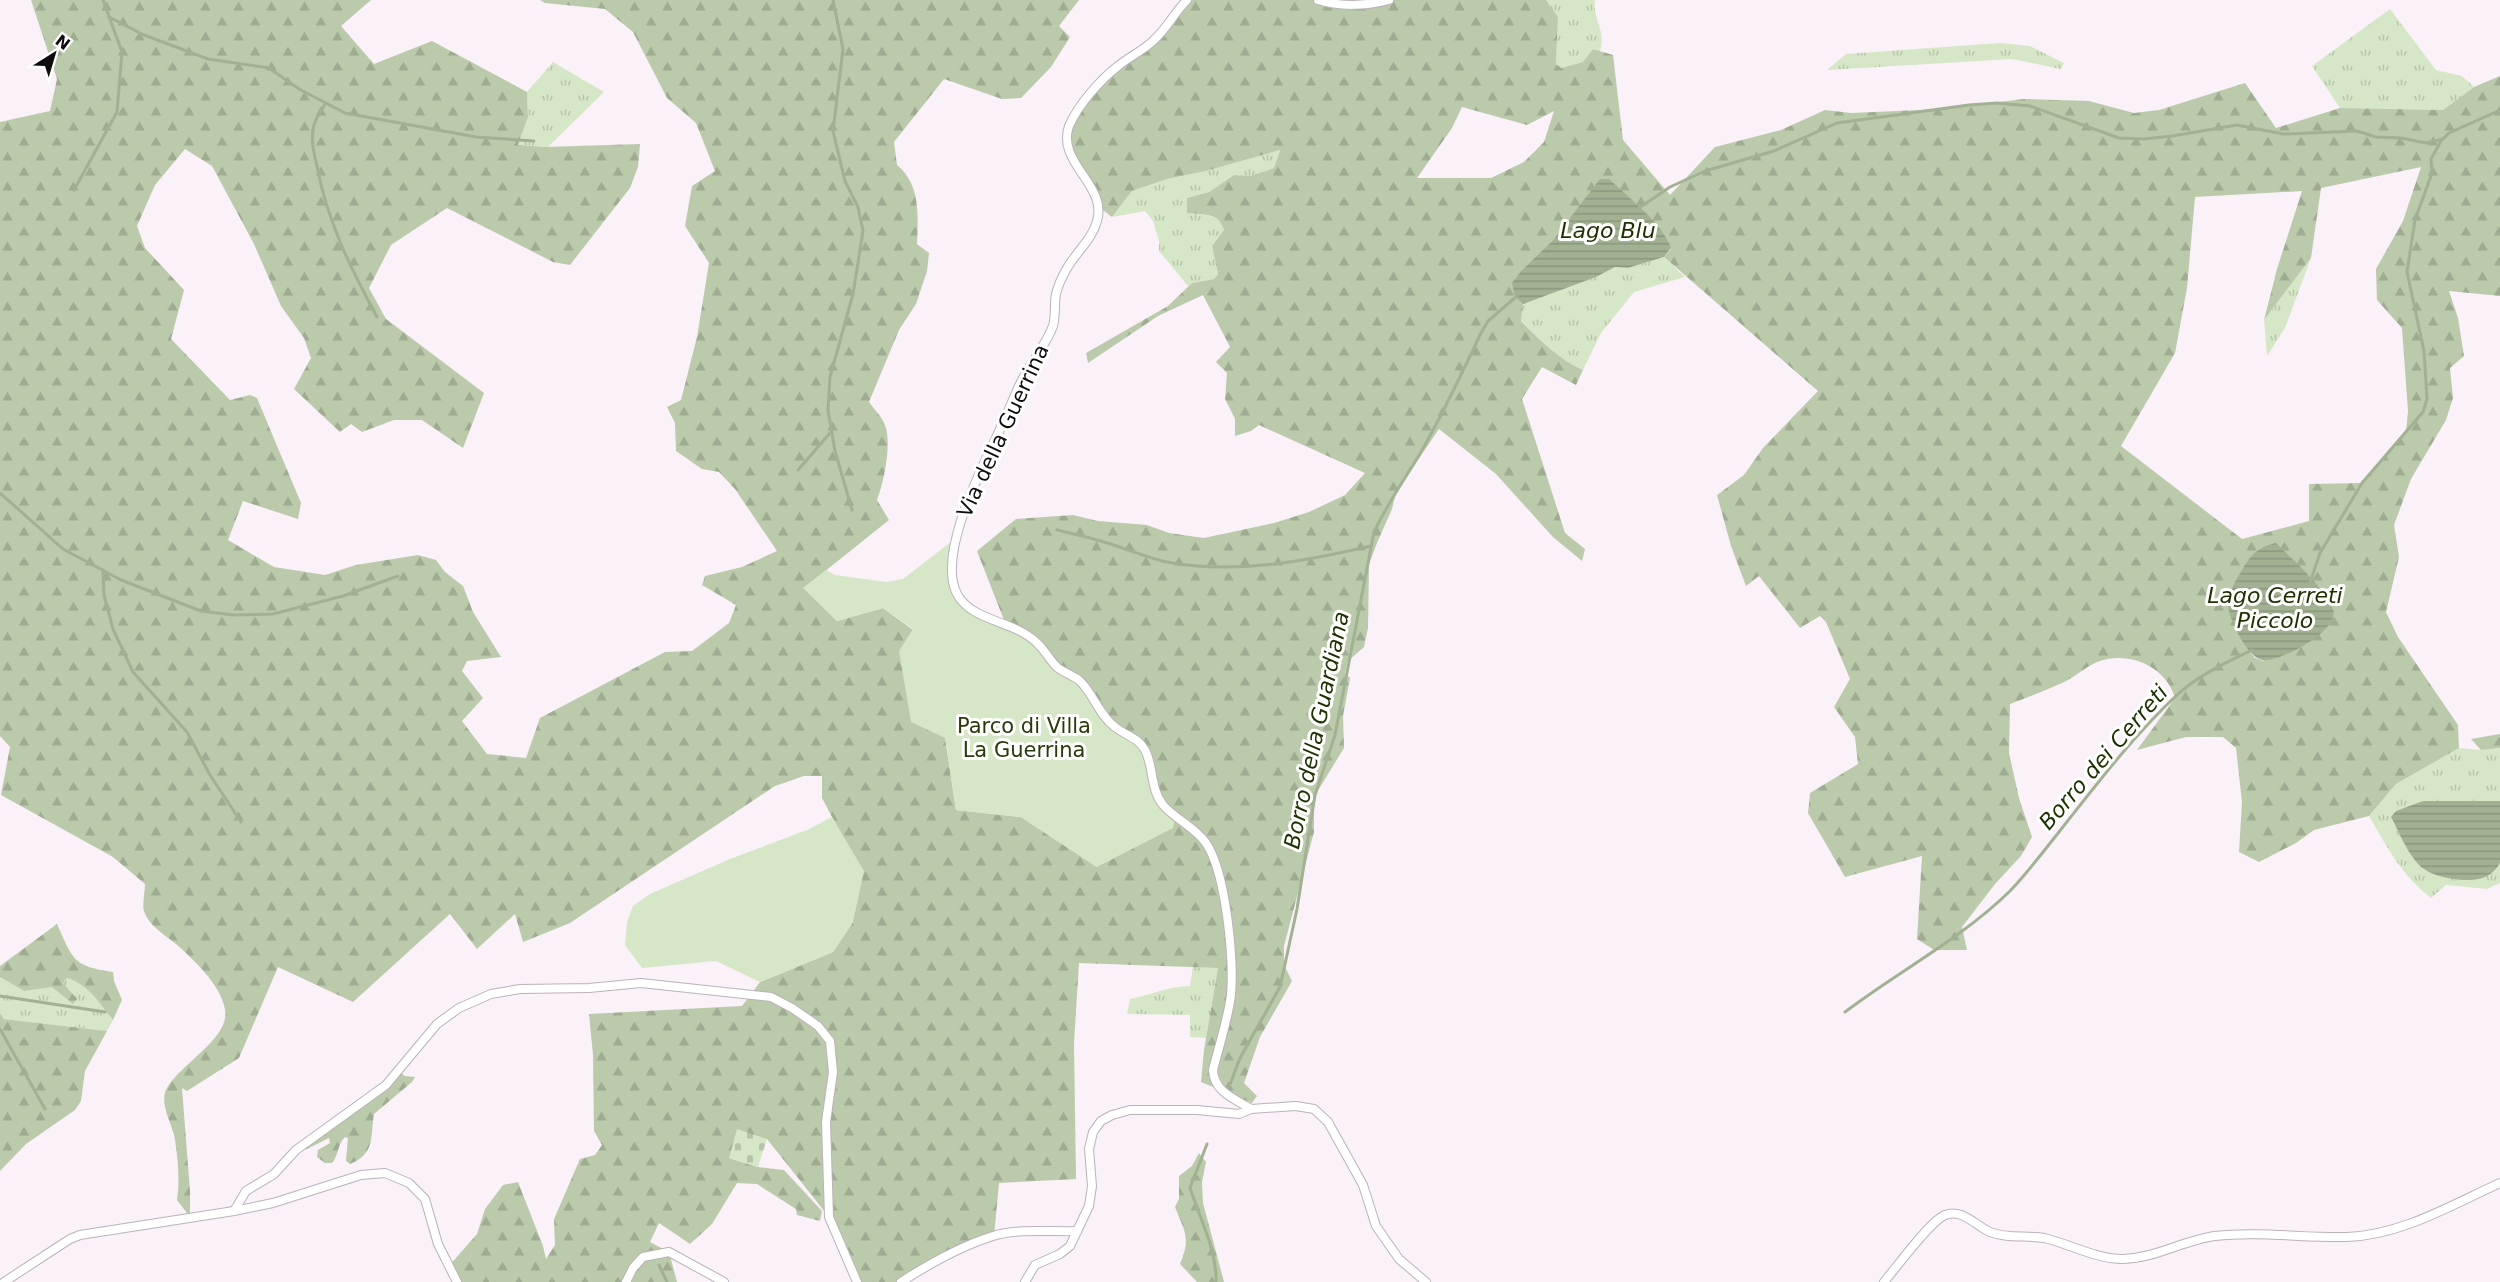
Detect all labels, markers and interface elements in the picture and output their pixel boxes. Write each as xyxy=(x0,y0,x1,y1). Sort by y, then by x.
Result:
north arrow xyxy=(24,24,84,84)
text: N xyxy=(52,31,74,54)
water label: Lago Blu xyxy=(1560,218,1656,243)
street label: Via della Guerrina xyxy=(952,341,1054,521)
water label: Lago Cerreti Piccolo xyxy=(2207,583,2343,633)
water label: Borro della Guardiana xyxy=(1279,609,1354,851)
water label: Borro dei Cerreti xyxy=(2034,680,2173,835)
park label: Parco di Villa La Guerrina xyxy=(957,714,1091,762)

